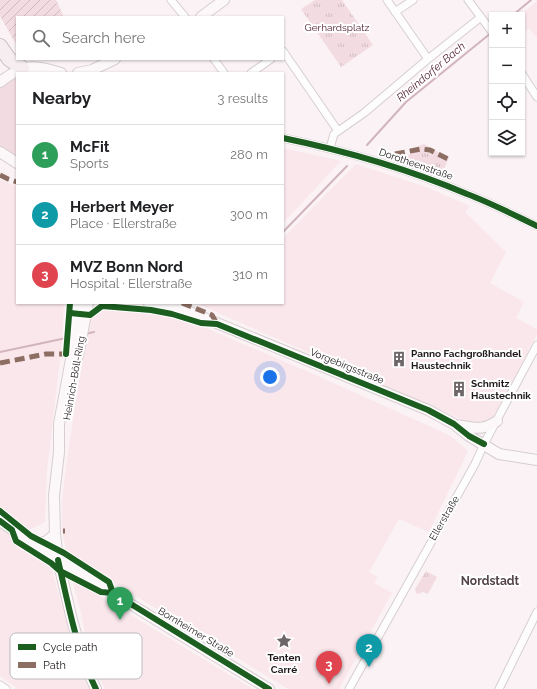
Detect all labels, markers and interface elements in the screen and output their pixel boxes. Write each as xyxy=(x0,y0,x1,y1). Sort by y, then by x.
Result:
map controls xyxy=(489,12,525,156)
button: + xyxy=(489,12,525,48)
search box xyxy=(16,16,284,60)
park label: Gerhardsplatz xyxy=(305,22,369,33)
icon: search xyxy=(30,27,52,49)
text: Search here xyxy=(62,29,145,47)
water label: Rheindorfer Bach xyxy=(394,40,468,104)
button: − xyxy=(489,48,525,84)
button: locate xyxy=(489,84,525,120)
text: Nearby xyxy=(32,88,91,108)
text: 3 results xyxy=(218,91,268,106)
button: layers xyxy=(489,120,525,156)
text: McFit xyxy=(70,138,110,156)
street label: Dorotheenstraße xyxy=(378,146,455,182)
text: 1 xyxy=(42,147,48,162)
text: 280 m xyxy=(230,147,268,162)
text: Sports xyxy=(70,156,109,171)
text: Herbert Meyer xyxy=(70,198,174,216)
text: 2 xyxy=(41,207,49,222)
text: 300 m xyxy=(230,207,268,222)
text: Place · Ellerstraße xyxy=(70,216,177,231)
text: MVZ Bonn Nord xyxy=(70,258,183,276)
text: 3 xyxy=(41,267,49,282)
text: 310 m xyxy=(232,267,268,282)
text: Hospital · Ellerstraße xyxy=(70,276,192,291)
street label: Heinrich-Böll-Ring xyxy=(61,335,87,421)
street label: Vorgebirgsstraße xyxy=(308,346,386,386)
place label: Panno Fachgroßhandel Haustechnik xyxy=(411,348,522,371)
building icon: Panno Fachgroßhandel Haustechnik xyxy=(390,350,408,368)
your location xyxy=(260,367,280,387)
place label: Schmitz Haustechnik xyxy=(471,378,531,401)
building icon: Schmitz Haustechnik xyxy=(450,380,468,398)
street label: Ellerstraße xyxy=(427,494,461,542)
district label: Nordstadt xyxy=(461,574,520,588)
pin: 1 xyxy=(107,587,133,620)
street label: Bornheimer Straße xyxy=(156,605,236,659)
place icon: Tenten Carré xyxy=(275,632,293,650)
legend xyxy=(10,633,142,679)
pin: 2 xyxy=(356,634,382,667)
text: Cycle path xyxy=(43,641,97,654)
pin: 3 xyxy=(316,651,342,684)
place label: Tenten Carré xyxy=(267,652,301,675)
text: Path xyxy=(43,659,66,672)

